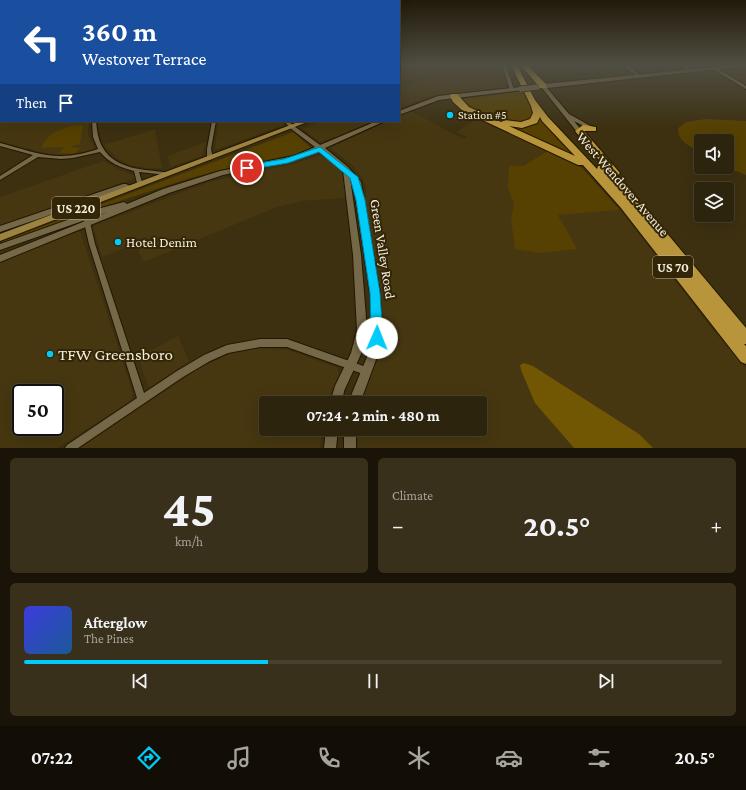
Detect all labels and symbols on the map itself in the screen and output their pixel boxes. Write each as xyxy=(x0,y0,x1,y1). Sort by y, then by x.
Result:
place label: Station #5 xyxy=(458,108,507,122)
marker: Station #5 xyxy=(445,110,455,120)
street label: West Wendover Avenue xyxy=(573,129,673,239)
pin xyxy=(230,151,264,185)
road number: US 220 xyxy=(52,197,100,219)
street label: Green Valley Road xyxy=(367,198,399,301)
place label: Hotel Denim xyxy=(126,234,197,250)
marker: Hotel Denim xyxy=(113,237,123,247)
road number: US 70 xyxy=(653,256,693,278)
position arrow xyxy=(356,317,398,359)
place label: TFW Greensboro xyxy=(58,345,173,364)
marker: TFW Greensboro xyxy=(45,349,55,359)
speed limit sign: 50 xyxy=(12,384,64,436)

